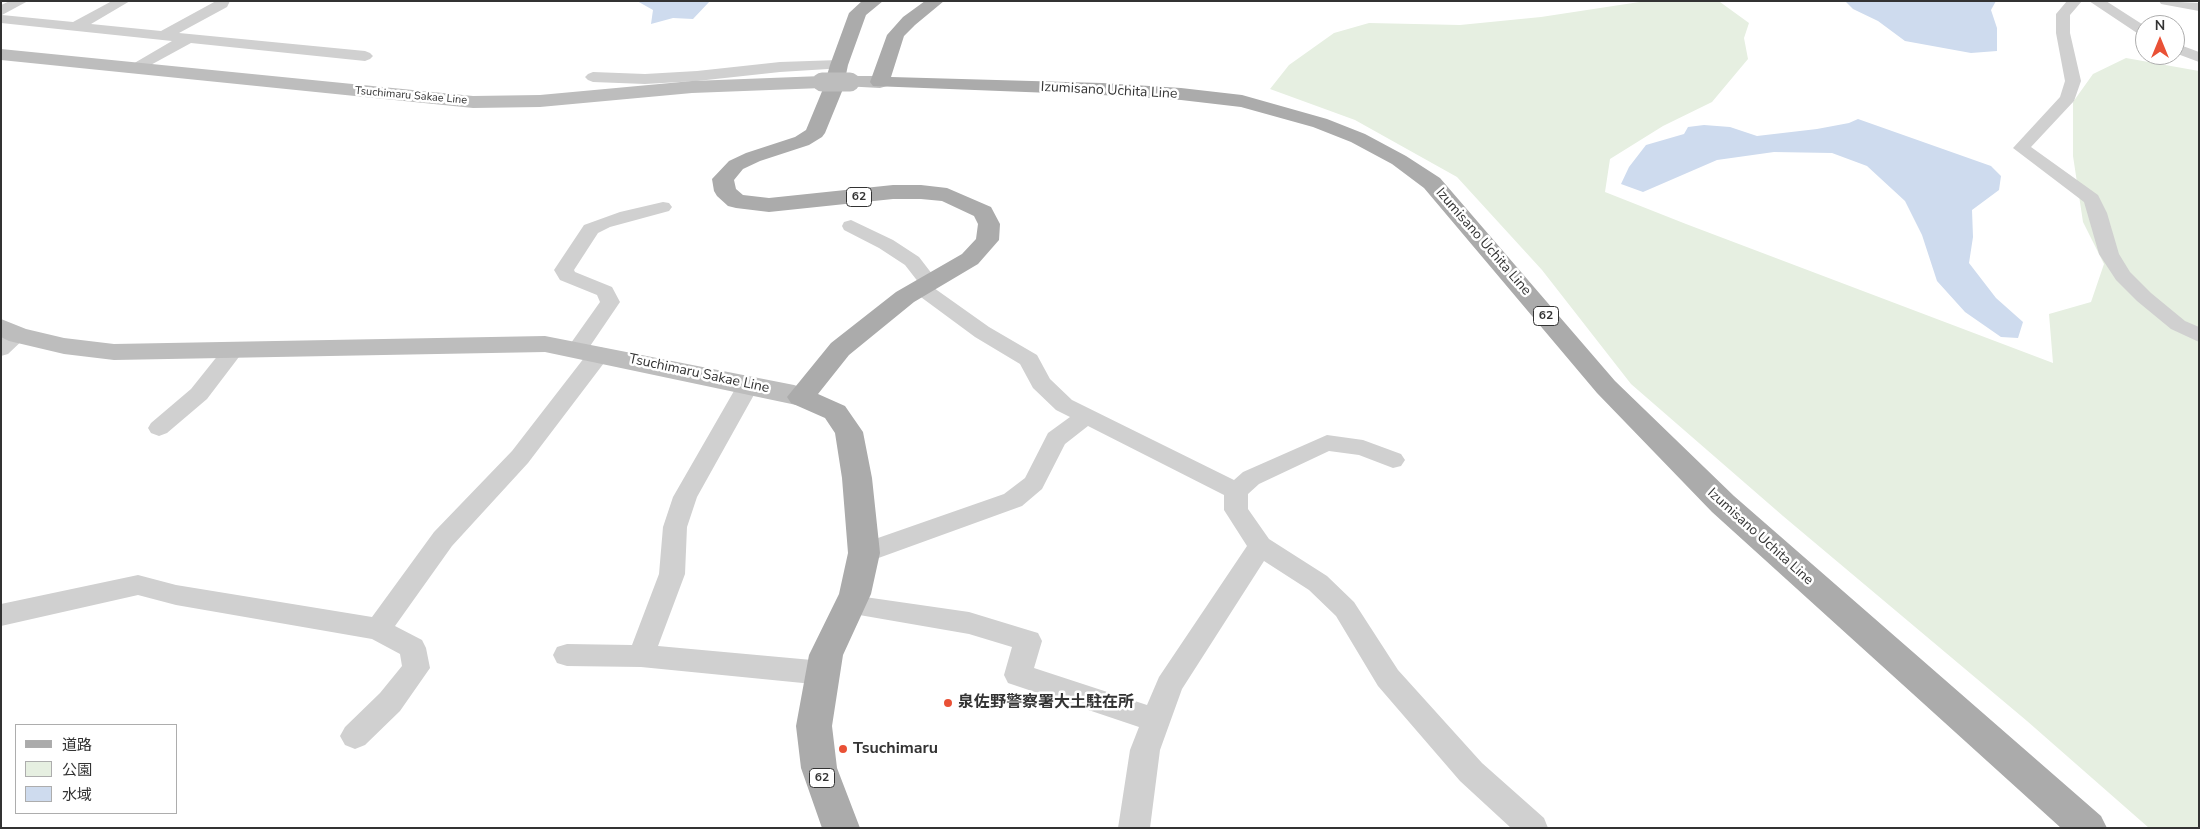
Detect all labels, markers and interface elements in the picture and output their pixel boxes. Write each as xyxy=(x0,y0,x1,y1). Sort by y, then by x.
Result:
north arrow xyxy=(2135,15,2185,65)
text: N xyxy=(2155,16,2165,35)
street label: Izumisano Uchita Line xyxy=(1040,79,1178,103)
street label: Tsuchimaru Sakae Line xyxy=(354,85,468,107)
street label: Izumisano Uchita Line xyxy=(1432,185,1534,299)
road number: 62 xyxy=(846,188,872,206)
road number: 62 xyxy=(1534,306,1558,326)
street label: Tsuchimaru Sakae Line xyxy=(627,351,771,397)
street label: Izumisano Uchita Line xyxy=(1704,485,1816,589)
place label: 泉佐野警察署大土駐在所 xyxy=(958,693,1134,713)
marker: 泉佐野警察署大土駐在所 xyxy=(942,697,954,709)
legend xyxy=(15,724,178,814)
text: 道路 xyxy=(62,735,92,755)
place label: Tsuchimaru xyxy=(853,739,938,759)
marker: Tsuchimaru xyxy=(837,743,849,755)
text: 公園 xyxy=(62,760,92,780)
road number: 62 xyxy=(810,768,834,788)
text: 水域 xyxy=(62,785,92,805)

